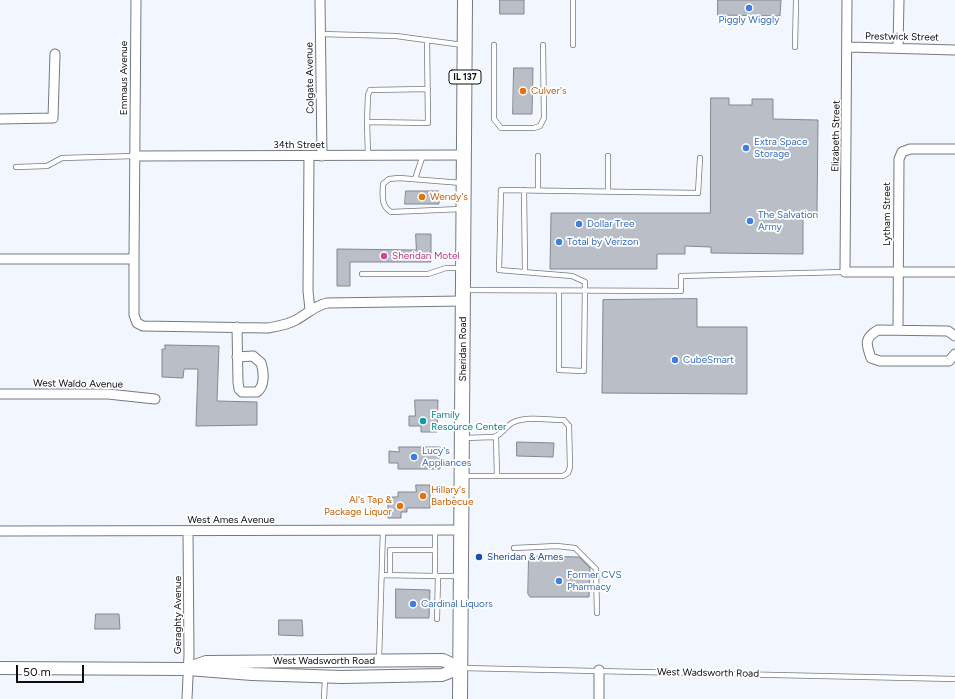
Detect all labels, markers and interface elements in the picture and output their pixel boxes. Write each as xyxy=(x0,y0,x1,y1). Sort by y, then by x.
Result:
marker: Piggly Wiggly xyxy=(744,3,754,13)
place label: Piggly Wiggly xyxy=(719,14,779,26)
street label: Prestwick Street xyxy=(865,30,939,44)
street label: Emmaus Avenue xyxy=(118,41,130,115)
street label: Colgate Avenue xyxy=(303,42,317,114)
road number: IL 137 xyxy=(449,70,481,84)
place label: Culver's xyxy=(531,85,567,97)
marker: Culver's xyxy=(518,86,528,96)
street label: Elizabeth Street xyxy=(829,100,843,172)
place label: Extra Space Storage xyxy=(754,136,807,160)
street label: 34th Street xyxy=(273,139,325,151)
marker: Extra Space Storage xyxy=(741,143,751,153)
street label: Lytham Street xyxy=(881,182,893,246)
place label: Wendy's xyxy=(430,191,468,203)
marker: Wendy's xyxy=(417,192,427,202)
place label: The Salvation Army xyxy=(758,209,818,232)
marker: The Salvation Army xyxy=(745,216,755,226)
place label: Dollar Tree xyxy=(587,218,634,230)
marker: Dollar Tree xyxy=(574,219,584,229)
place label: Total by Verizon xyxy=(567,236,639,248)
marker: Total by Verizon xyxy=(554,237,564,247)
place label: Sheridan Motel xyxy=(392,250,460,262)
marker: Sheridan Motel xyxy=(379,251,389,261)
street label: Sheridan Road xyxy=(457,317,469,381)
place label: CubeSmart xyxy=(683,354,734,366)
marker: CubeSmart xyxy=(670,355,680,365)
street label: West Waldo Avenue xyxy=(33,377,123,391)
place label: Family Resource Center xyxy=(431,409,506,432)
marker: Family Resource Center xyxy=(418,416,428,426)
place label: Lucy's Appliances xyxy=(422,445,471,468)
marker: Lucy's Appliances xyxy=(409,452,419,462)
place label: Hillary's Barbecue xyxy=(431,484,473,508)
marker: Hillary's Barbecue xyxy=(418,491,428,501)
place label: Al's Tap & Package Liquor xyxy=(324,494,392,518)
marker: Al's Tap & Package Liquor xyxy=(395,501,405,511)
street label: West Ames Avenue xyxy=(187,514,275,526)
place label: Sheridan & Ames xyxy=(487,551,563,563)
marker: Sheridan & Ames xyxy=(474,552,484,562)
place label: Former CVS Pharmacy xyxy=(567,569,622,592)
street label: Geraghty Avenue xyxy=(172,576,184,654)
marker: Former CVS Pharmacy xyxy=(554,576,564,586)
place label: Cardinal Liquors xyxy=(421,598,493,610)
marker: Cardinal Liquors xyxy=(408,599,418,609)
street label: West Wadsworth Road xyxy=(273,655,375,667)
scale bar xyxy=(18,657,86,683)
text: 50 m xyxy=(23,665,51,679)
street label: West Wadsworth Road xyxy=(657,666,759,680)

